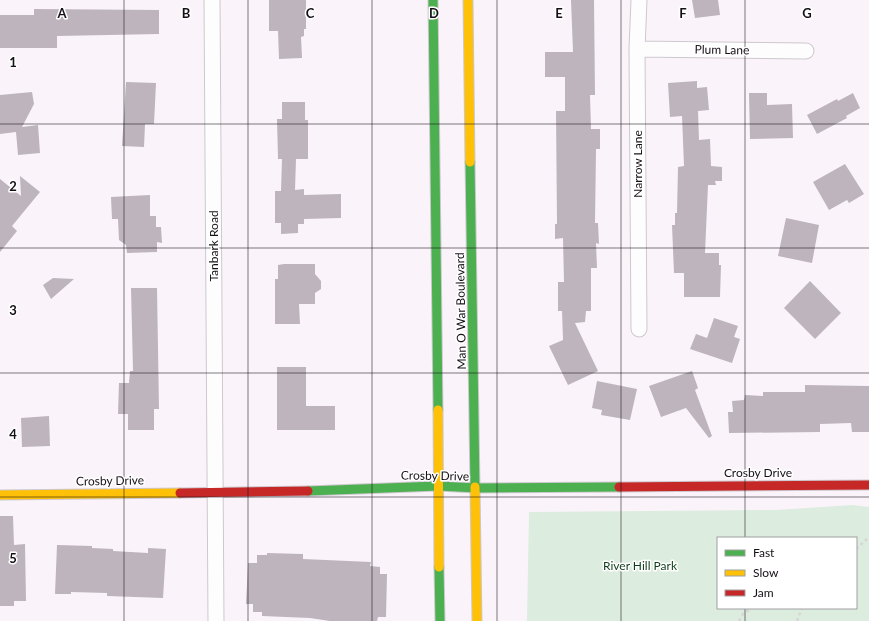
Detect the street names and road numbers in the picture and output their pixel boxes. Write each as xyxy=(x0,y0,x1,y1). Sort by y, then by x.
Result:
street label: Plum Lane xyxy=(694,42,750,57)
street label: Narrow Lane xyxy=(630,130,645,198)
street label: Tanbark Road xyxy=(206,210,221,282)
street label: Man O War Boulevard xyxy=(452,252,469,370)
street label: Crosby Drive xyxy=(724,465,792,480)
street label: Crosby Drive xyxy=(401,467,469,484)
street label: Crosby Drive xyxy=(76,472,144,489)

